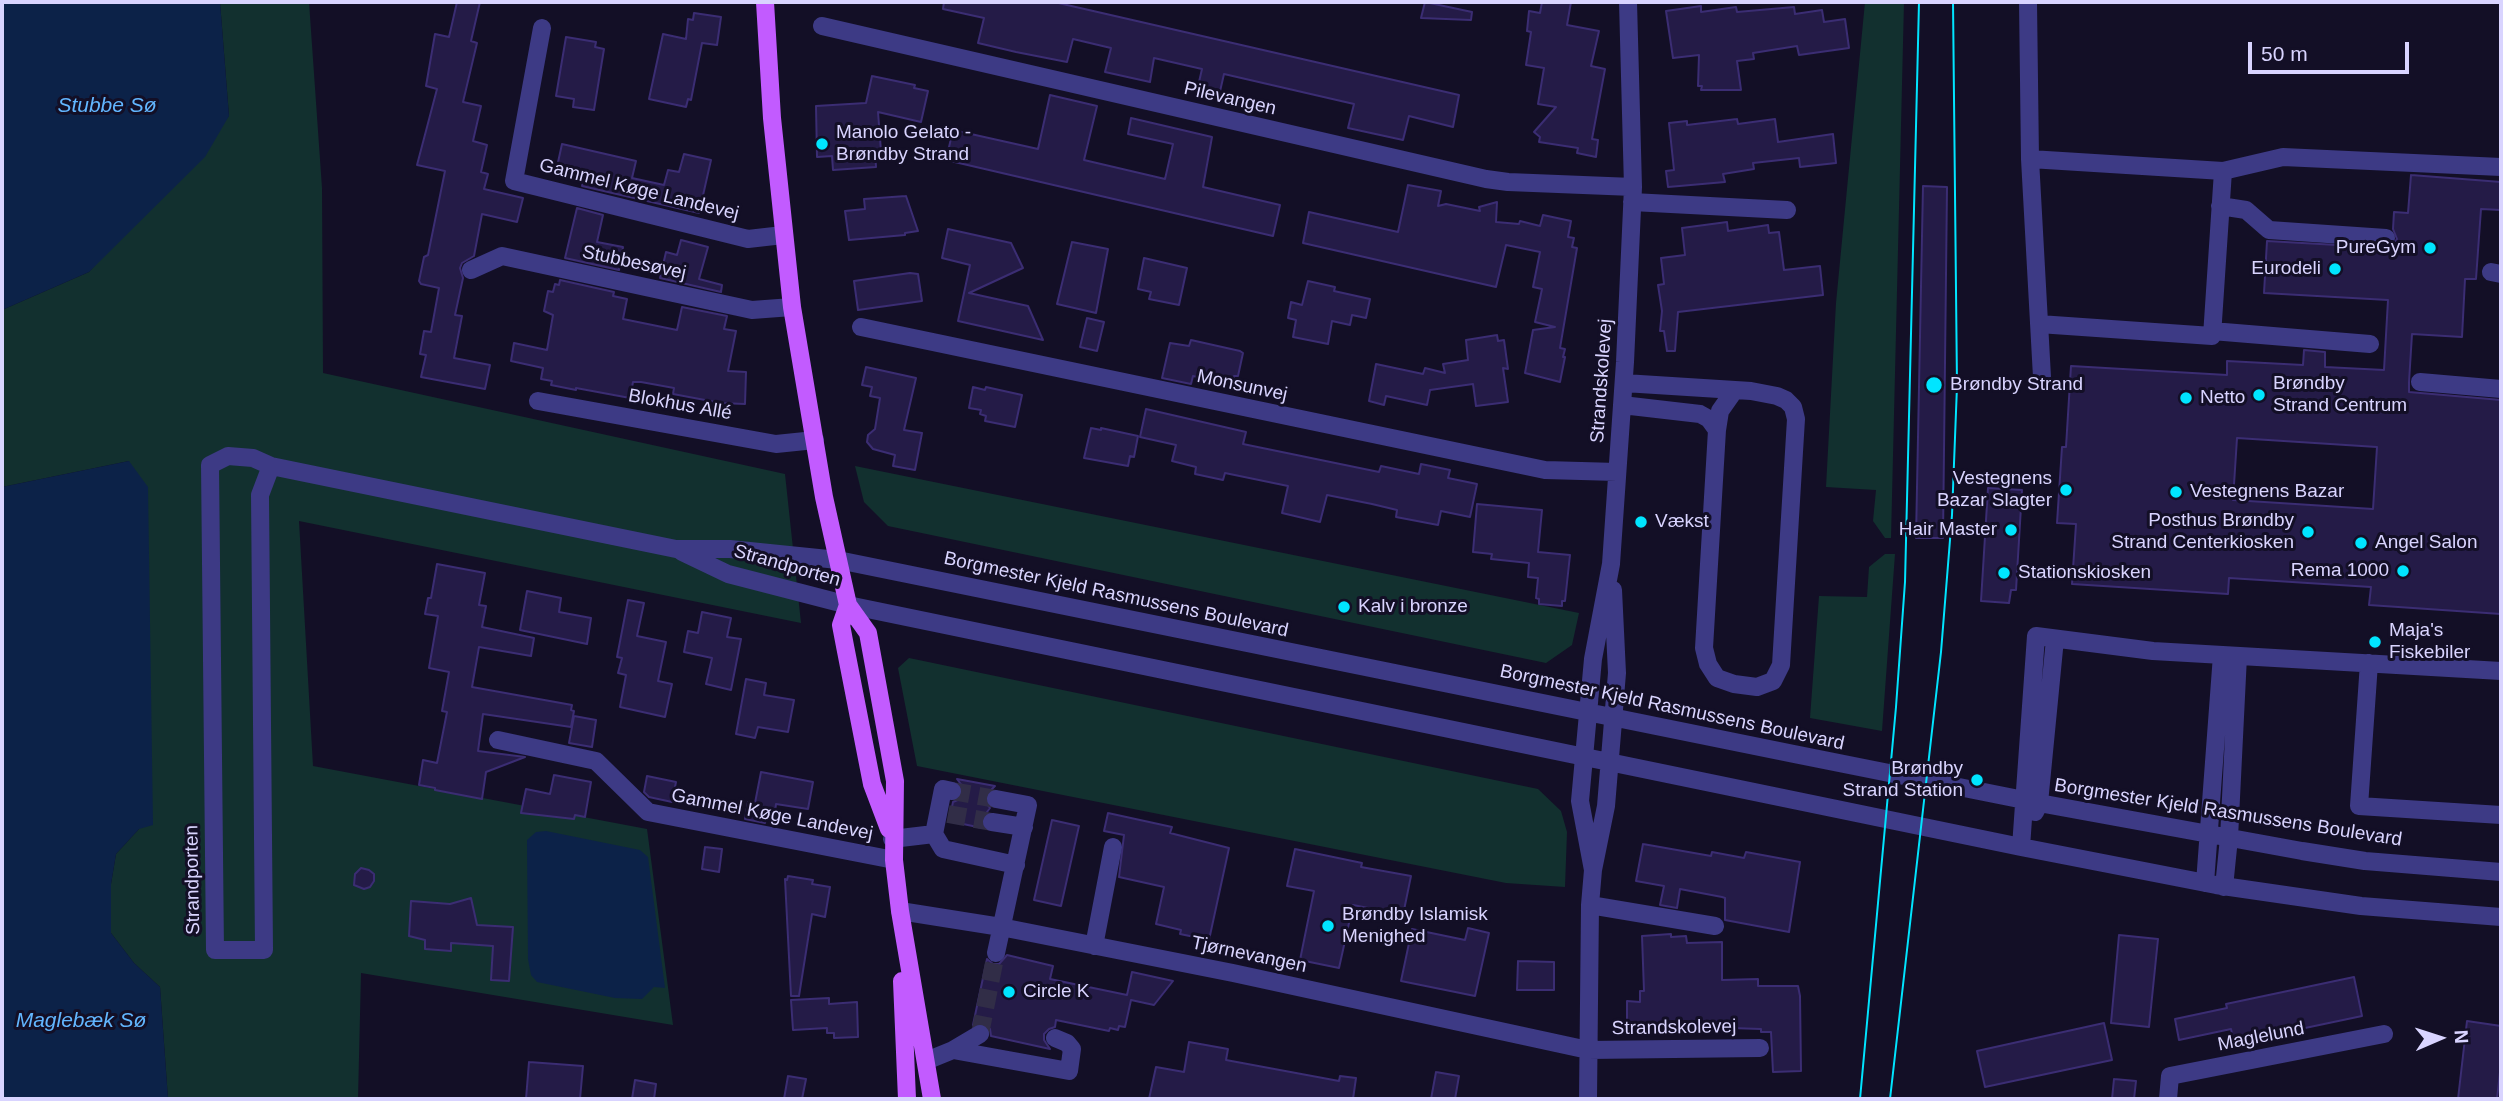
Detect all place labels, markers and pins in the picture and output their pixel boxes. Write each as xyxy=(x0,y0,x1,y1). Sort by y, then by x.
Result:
place label: Manolo Gelato - Brøndby Strand xyxy=(836,122,971,166)
marker: Manolo Gelato - Brøndby Strand xyxy=(814,136,830,152)
place label: PureGym xyxy=(2336,237,2416,259)
marker: PureGym xyxy=(2422,240,2438,256)
place label: Eurodeli xyxy=(2251,258,2321,280)
marker: Eurodeli xyxy=(2327,261,2343,277)
place label: Brøndby Strand Centrum xyxy=(2273,373,2407,417)
place label: Brøndby Strand xyxy=(1950,374,2083,396)
marker: Brøndby Strand xyxy=(1924,375,1944,395)
place label: Netto xyxy=(2200,387,2245,409)
marker: Brøndby Strand Centrum xyxy=(2251,387,2267,403)
marker: Netto xyxy=(2178,390,2194,406)
place label: Vestegnens Bazar Slagter xyxy=(1937,468,2052,512)
place label: Vestegnens Bazar xyxy=(2190,481,2344,503)
marker: Vestegnens Bazar Slagter xyxy=(2058,482,2074,498)
marker: Vestegnens Bazar xyxy=(2168,484,2184,500)
place label: Posthus Brøndby Strand Centerkiosken xyxy=(2111,510,2294,554)
place label: Vækst xyxy=(1655,511,1709,533)
marker: Vækst xyxy=(1633,514,1649,530)
place label: Hair Master xyxy=(1899,519,1997,541)
marker: Hair Master xyxy=(2003,522,2019,538)
marker: Posthus Brøndby Strand Centerkiosken xyxy=(2300,524,2316,540)
place label: Angel Salon xyxy=(2375,532,2477,554)
marker: Angel Salon xyxy=(2353,535,2369,551)
place label: Rema 1000 xyxy=(2291,560,2389,582)
place label: Stationskiosken xyxy=(2018,562,2151,584)
marker: Rema 1000 xyxy=(2395,563,2411,579)
marker: Stationskiosken xyxy=(1996,565,2012,581)
place label: Kalv i bronze xyxy=(1358,596,1468,618)
marker: Kalv i bronze xyxy=(1336,599,1352,615)
place label: Maja's Fiskebiler xyxy=(2389,620,2470,664)
marker: Maja's Fiskebiler xyxy=(2367,634,2383,650)
place label: Brøndby Strand Station xyxy=(1843,758,1963,802)
marker: Brøndby Strand Station xyxy=(1969,772,1985,788)
place label: Brøndby Islamisk Menighed xyxy=(1342,904,1488,948)
marker: Brøndby Islamisk Menighed xyxy=(1320,918,1336,934)
place label: Circle K xyxy=(1023,981,1090,1003)
marker: Circle K xyxy=(1001,984,1017,1000)

